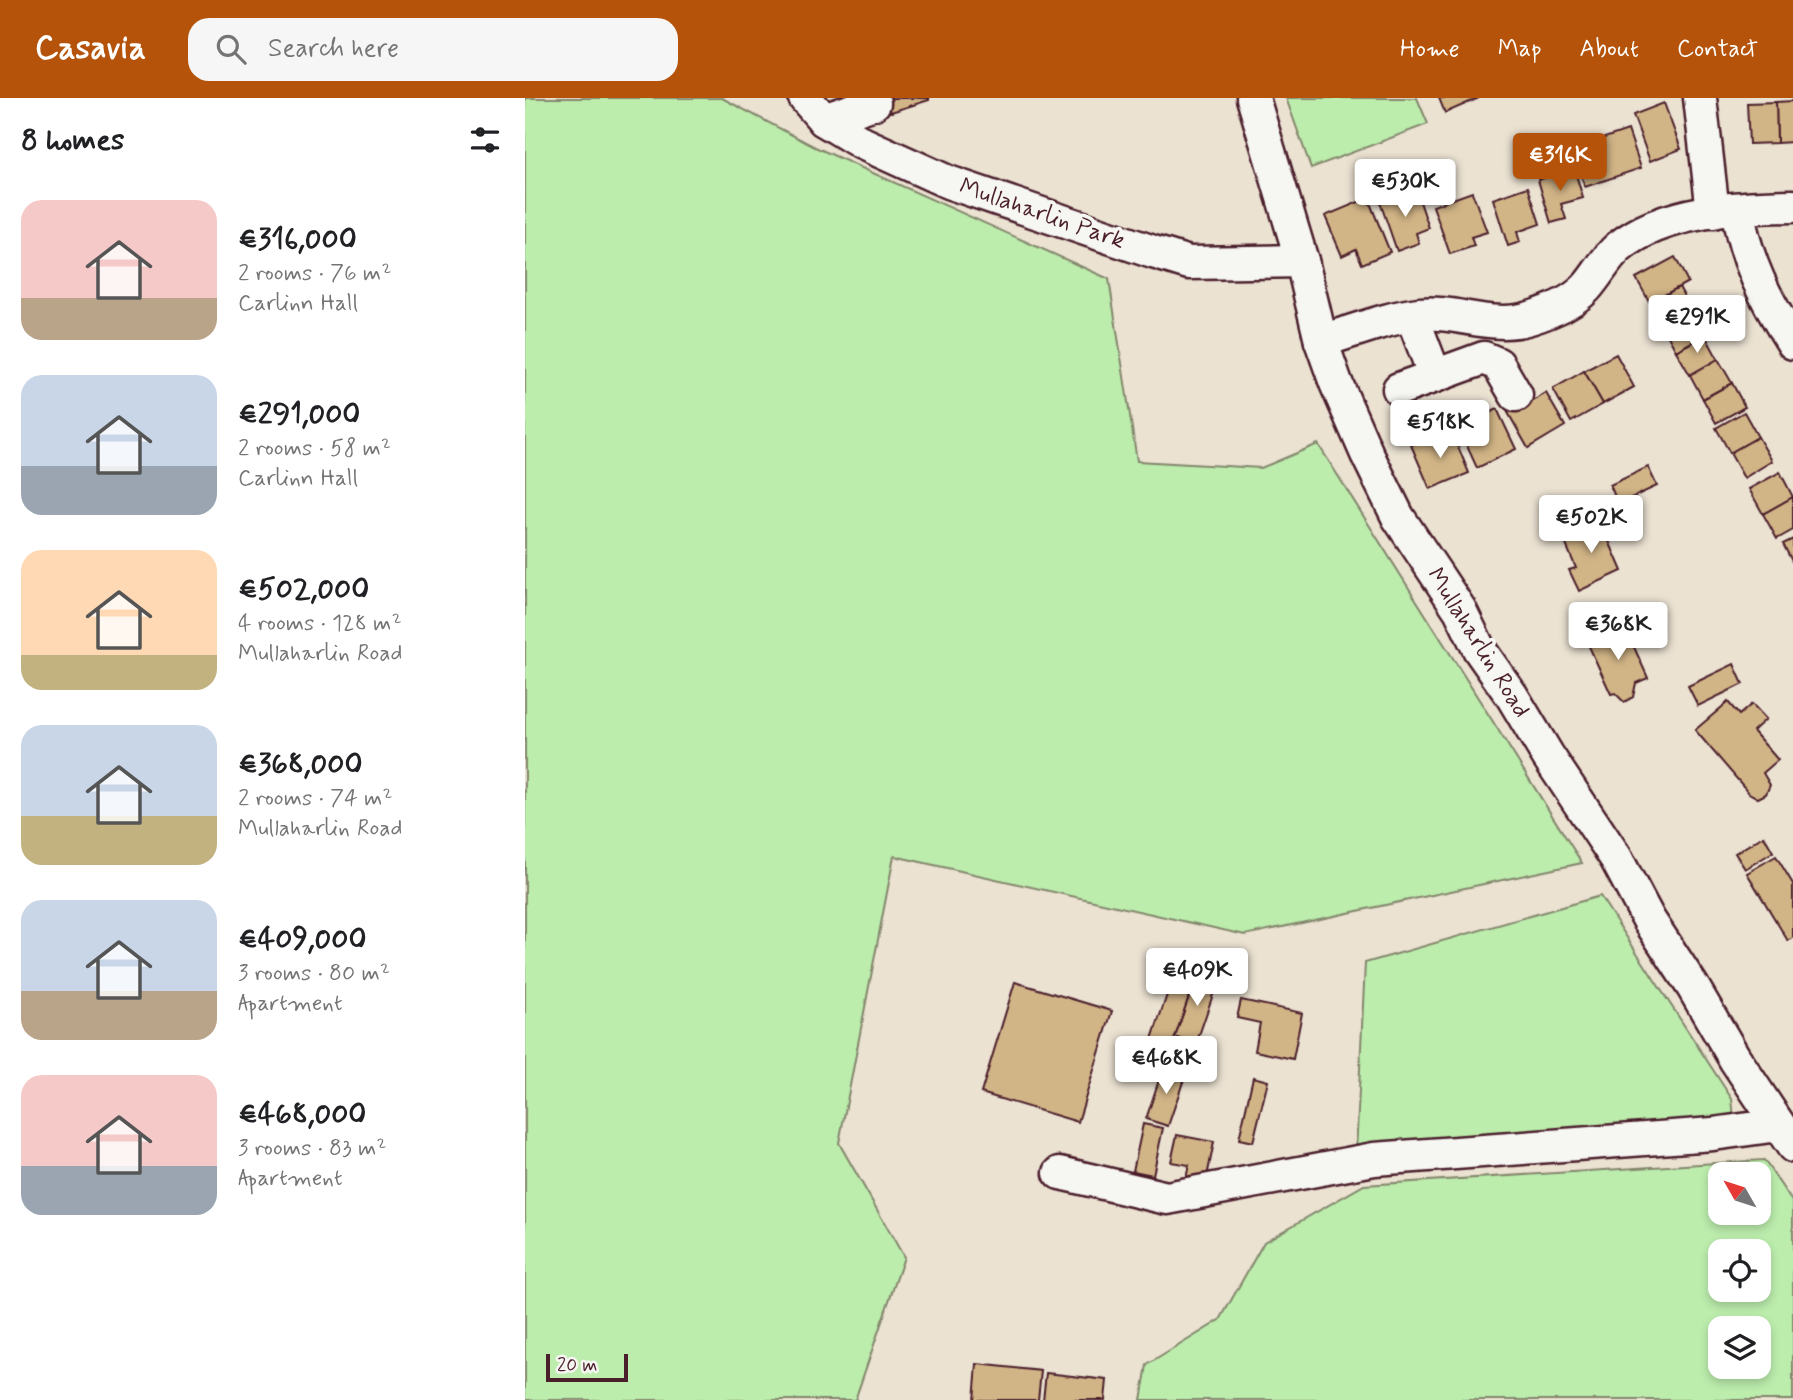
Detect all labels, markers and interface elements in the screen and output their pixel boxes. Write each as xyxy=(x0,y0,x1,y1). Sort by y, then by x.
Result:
search box xyxy=(188,18,678,81)
text: Casavia xyxy=(35,27,146,71)
icon: search xyxy=(212,30,250,68)
text: Search here xyxy=(268,32,399,66)
text: Home xyxy=(1400,34,1460,65)
text: Map xyxy=(1498,34,1542,65)
text: About xyxy=(1580,34,1639,65)
text: Contact xyxy=(1677,34,1758,65)
text: 8 homes xyxy=(21,121,124,160)
icon: filters xyxy=(466,121,504,159)
pin: €316K xyxy=(1511,134,1609,193)
text: €316K xyxy=(1529,141,1591,171)
pin: €530K xyxy=(1356,159,1454,219)
text: €530K xyxy=(1371,167,1439,197)
street label: Mullaharlin Park xyxy=(955,171,1129,257)
text: €316,000 xyxy=(238,220,357,259)
icon: home xyxy=(77,228,161,312)
text: 2 rooms · 76 m² xyxy=(238,259,391,289)
text: Carlinn Hall xyxy=(238,289,358,319)
pin: €291K xyxy=(1648,296,1746,355)
text: €291K xyxy=(1664,303,1730,333)
text: €291,000 xyxy=(238,395,360,434)
pin: €518K xyxy=(1391,400,1489,460)
icon: home xyxy=(77,403,161,487)
text: €518K xyxy=(1406,408,1474,438)
text: 2 rooms · 58 m² xyxy=(238,434,391,464)
text: Carlinn Hall xyxy=(238,464,358,494)
pin: €502K xyxy=(1542,496,1640,555)
text: €502K xyxy=(1555,503,1627,533)
street label: Mullaharlin Road xyxy=(1419,562,1537,724)
text: €502,000 xyxy=(238,570,369,609)
icon: home xyxy=(77,578,161,662)
pin: €368K xyxy=(1569,602,1667,662)
text: 4 rooms · 128 m² xyxy=(238,609,402,639)
text: €368K xyxy=(1585,610,1651,640)
text: Mullaharlin Road xyxy=(238,639,402,669)
text: €368,000 xyxy=(238,745,363,784)
icon: home xyxy=(77,753,161,837)
text: 2 rooms · 74 m² xyxy=(238,784,393,814)
text: Mullaharlin Road xyxy=(238,814,402,844)
text: €409,000 xyxy=(238,920,367,959)
icon: home xyxy=(77,928,161,1012)
pin: €409K xyxy=(1148,948,1246,1008)
text: €409K xyxy=(1162,956,1232,986)
text: 3 rooms · 80 m² xyxy=(238,959,390,989)
text: Apartment xyxy=(238,989,343,1019)
pin: €468K xyxy=(1117,1037,1215,1096)
text: €468K xyxy=(1131,1044,1201,1074)
text: €468,000 xyxy=(238,1095,366,1134)
icon: home xyxy=(77,1103,161,1187)
text: 3 rooms · 83 m² xyxy=(238,1134,386,1164)
north arrow xyxy=(1708,1162,1771,1225)
map controls xyxy=(1708,1162,1771,1379)
text: Apartment xyxy=(238,1164,343,1194)
button: locate xyxy=(1708,1239,1771,1302)
button: layers xyxy=(1708,1316,1771,1379)
scale bar xyxy=(546,1351,628,1383)
text: 20 m xyxy=(557,1353,597,1378)

